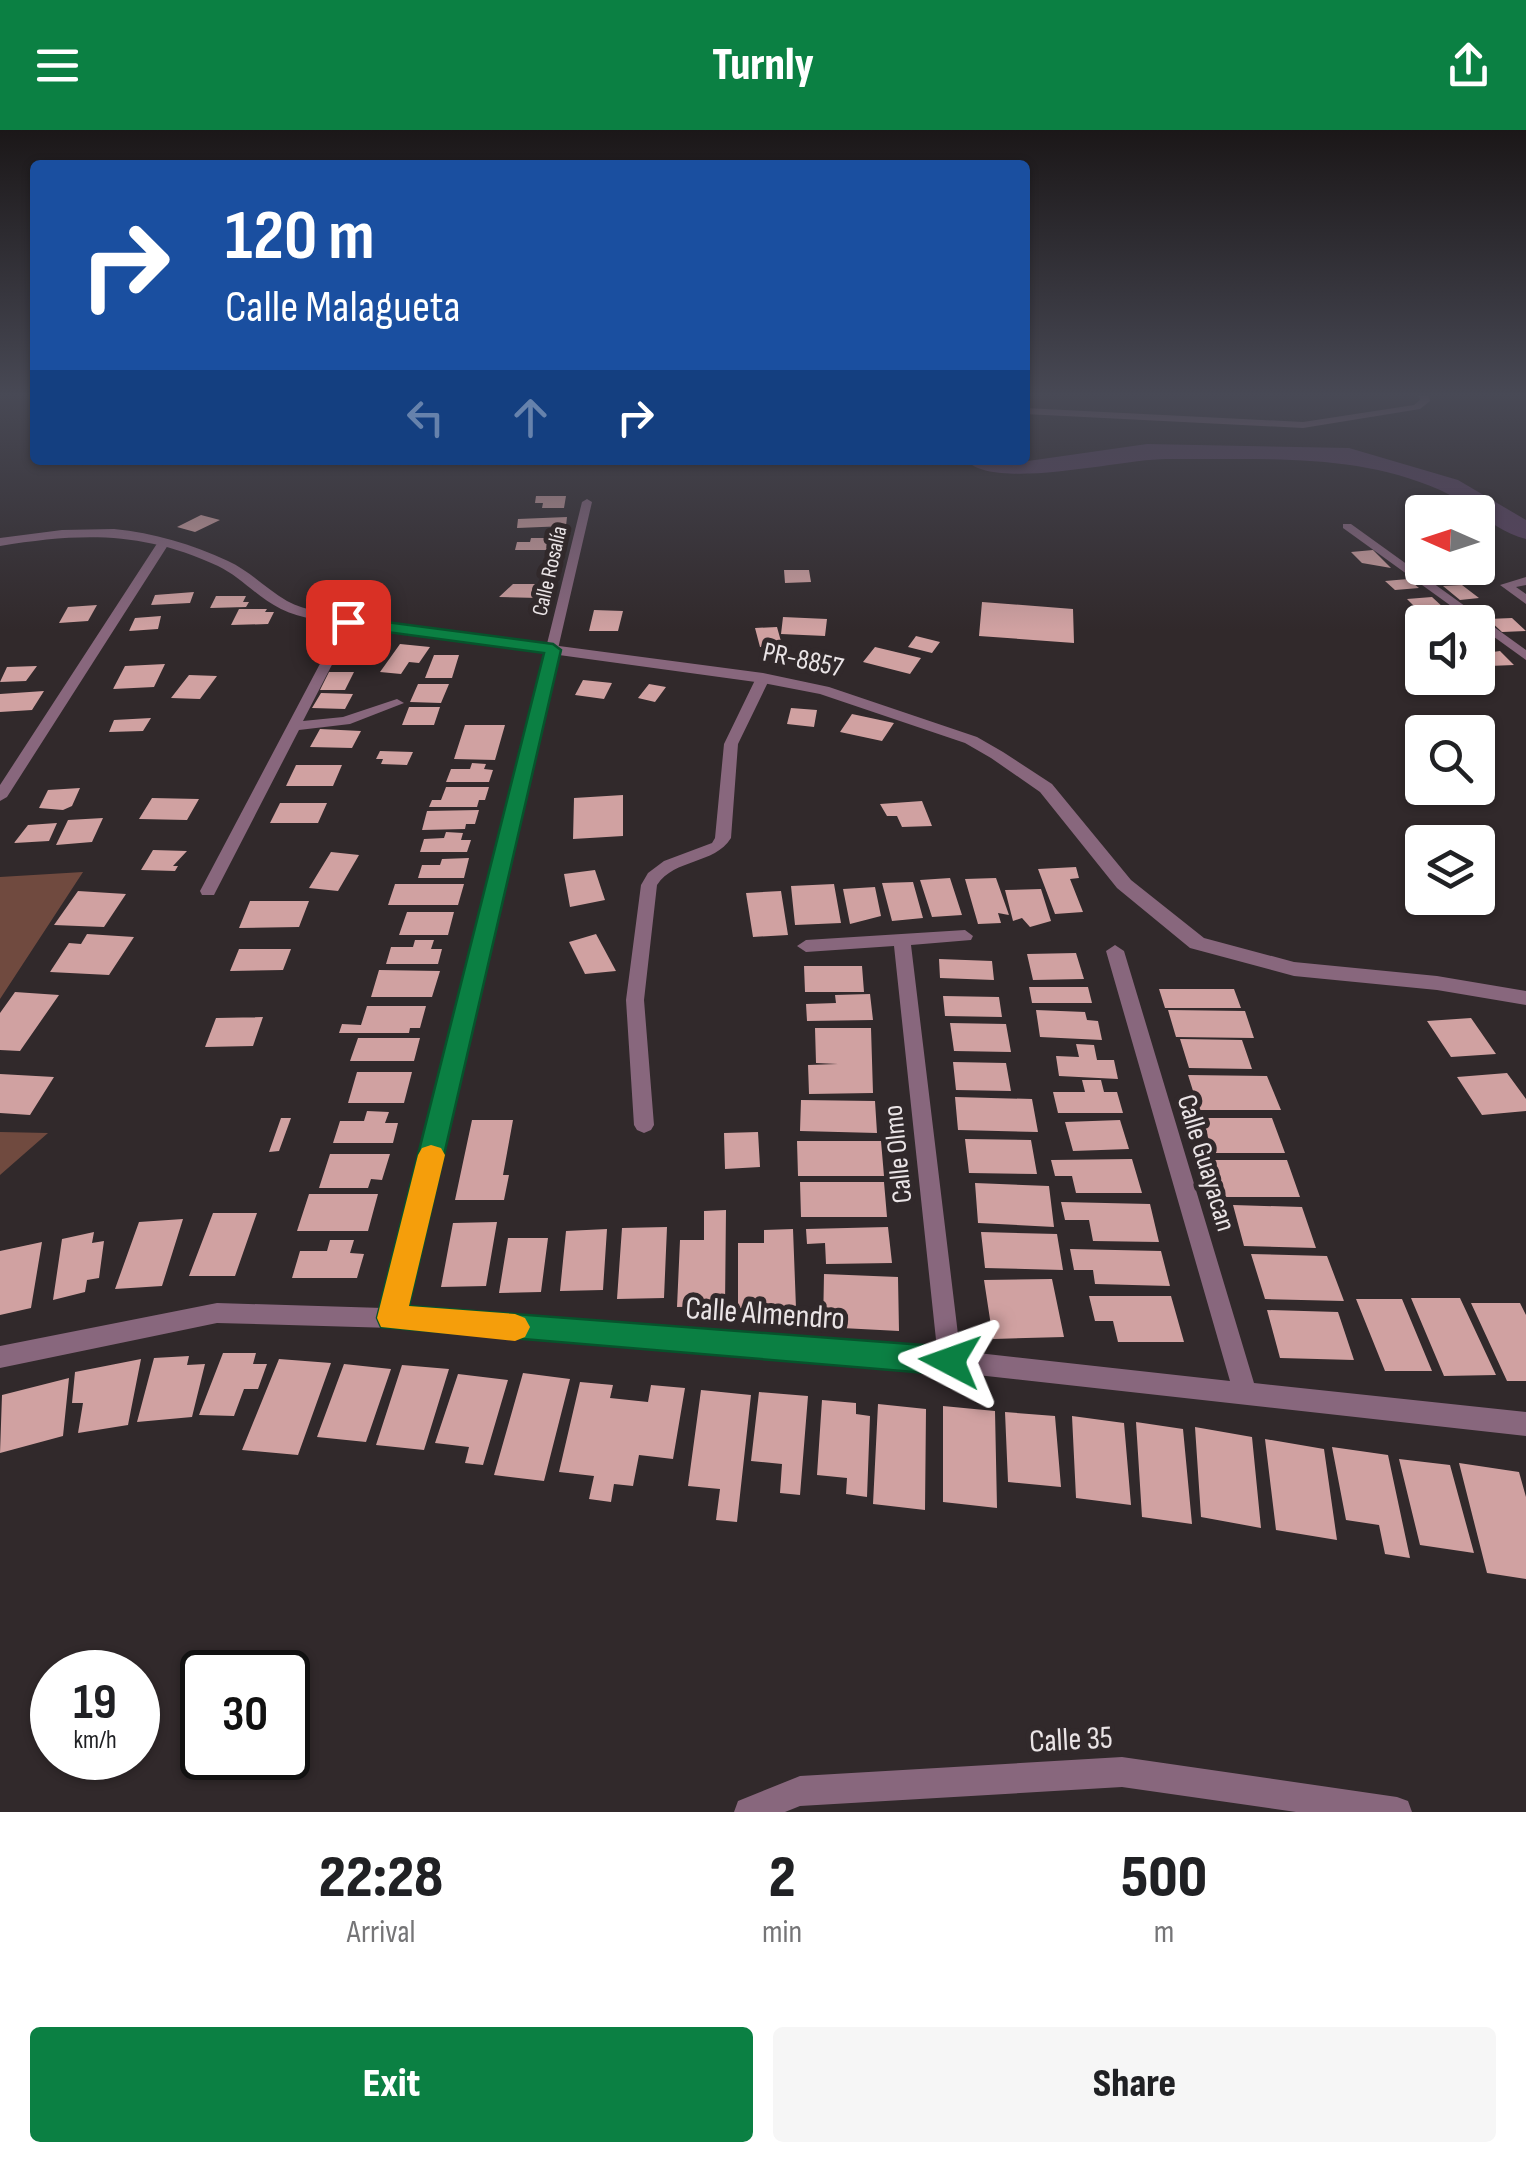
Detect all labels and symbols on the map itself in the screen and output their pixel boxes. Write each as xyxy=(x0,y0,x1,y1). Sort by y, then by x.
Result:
north arrow xyxy=(1405,495,1495,585)
street label: Calle Rosalía xyxy=(527,523,573,619)
pin xyxy=(306,580,391,665)
street label: PR-8857 xyxy=(760,635,846,685)
street label: Calle Guayacan xyxy=(1170,1091,1242,1235)
street label: Calle Olmo xyxy=(876,1103,920,1205)
street label: Calle Almendro xyxy=(684,1289,846,1339)
position arrow xyxy=(898,1309,1002,1413)
speed limit sign: 30 xyxy=(180,1650,310,1780)
street label: Calle 35 xyxy=(1028,1718,1114,1762)

